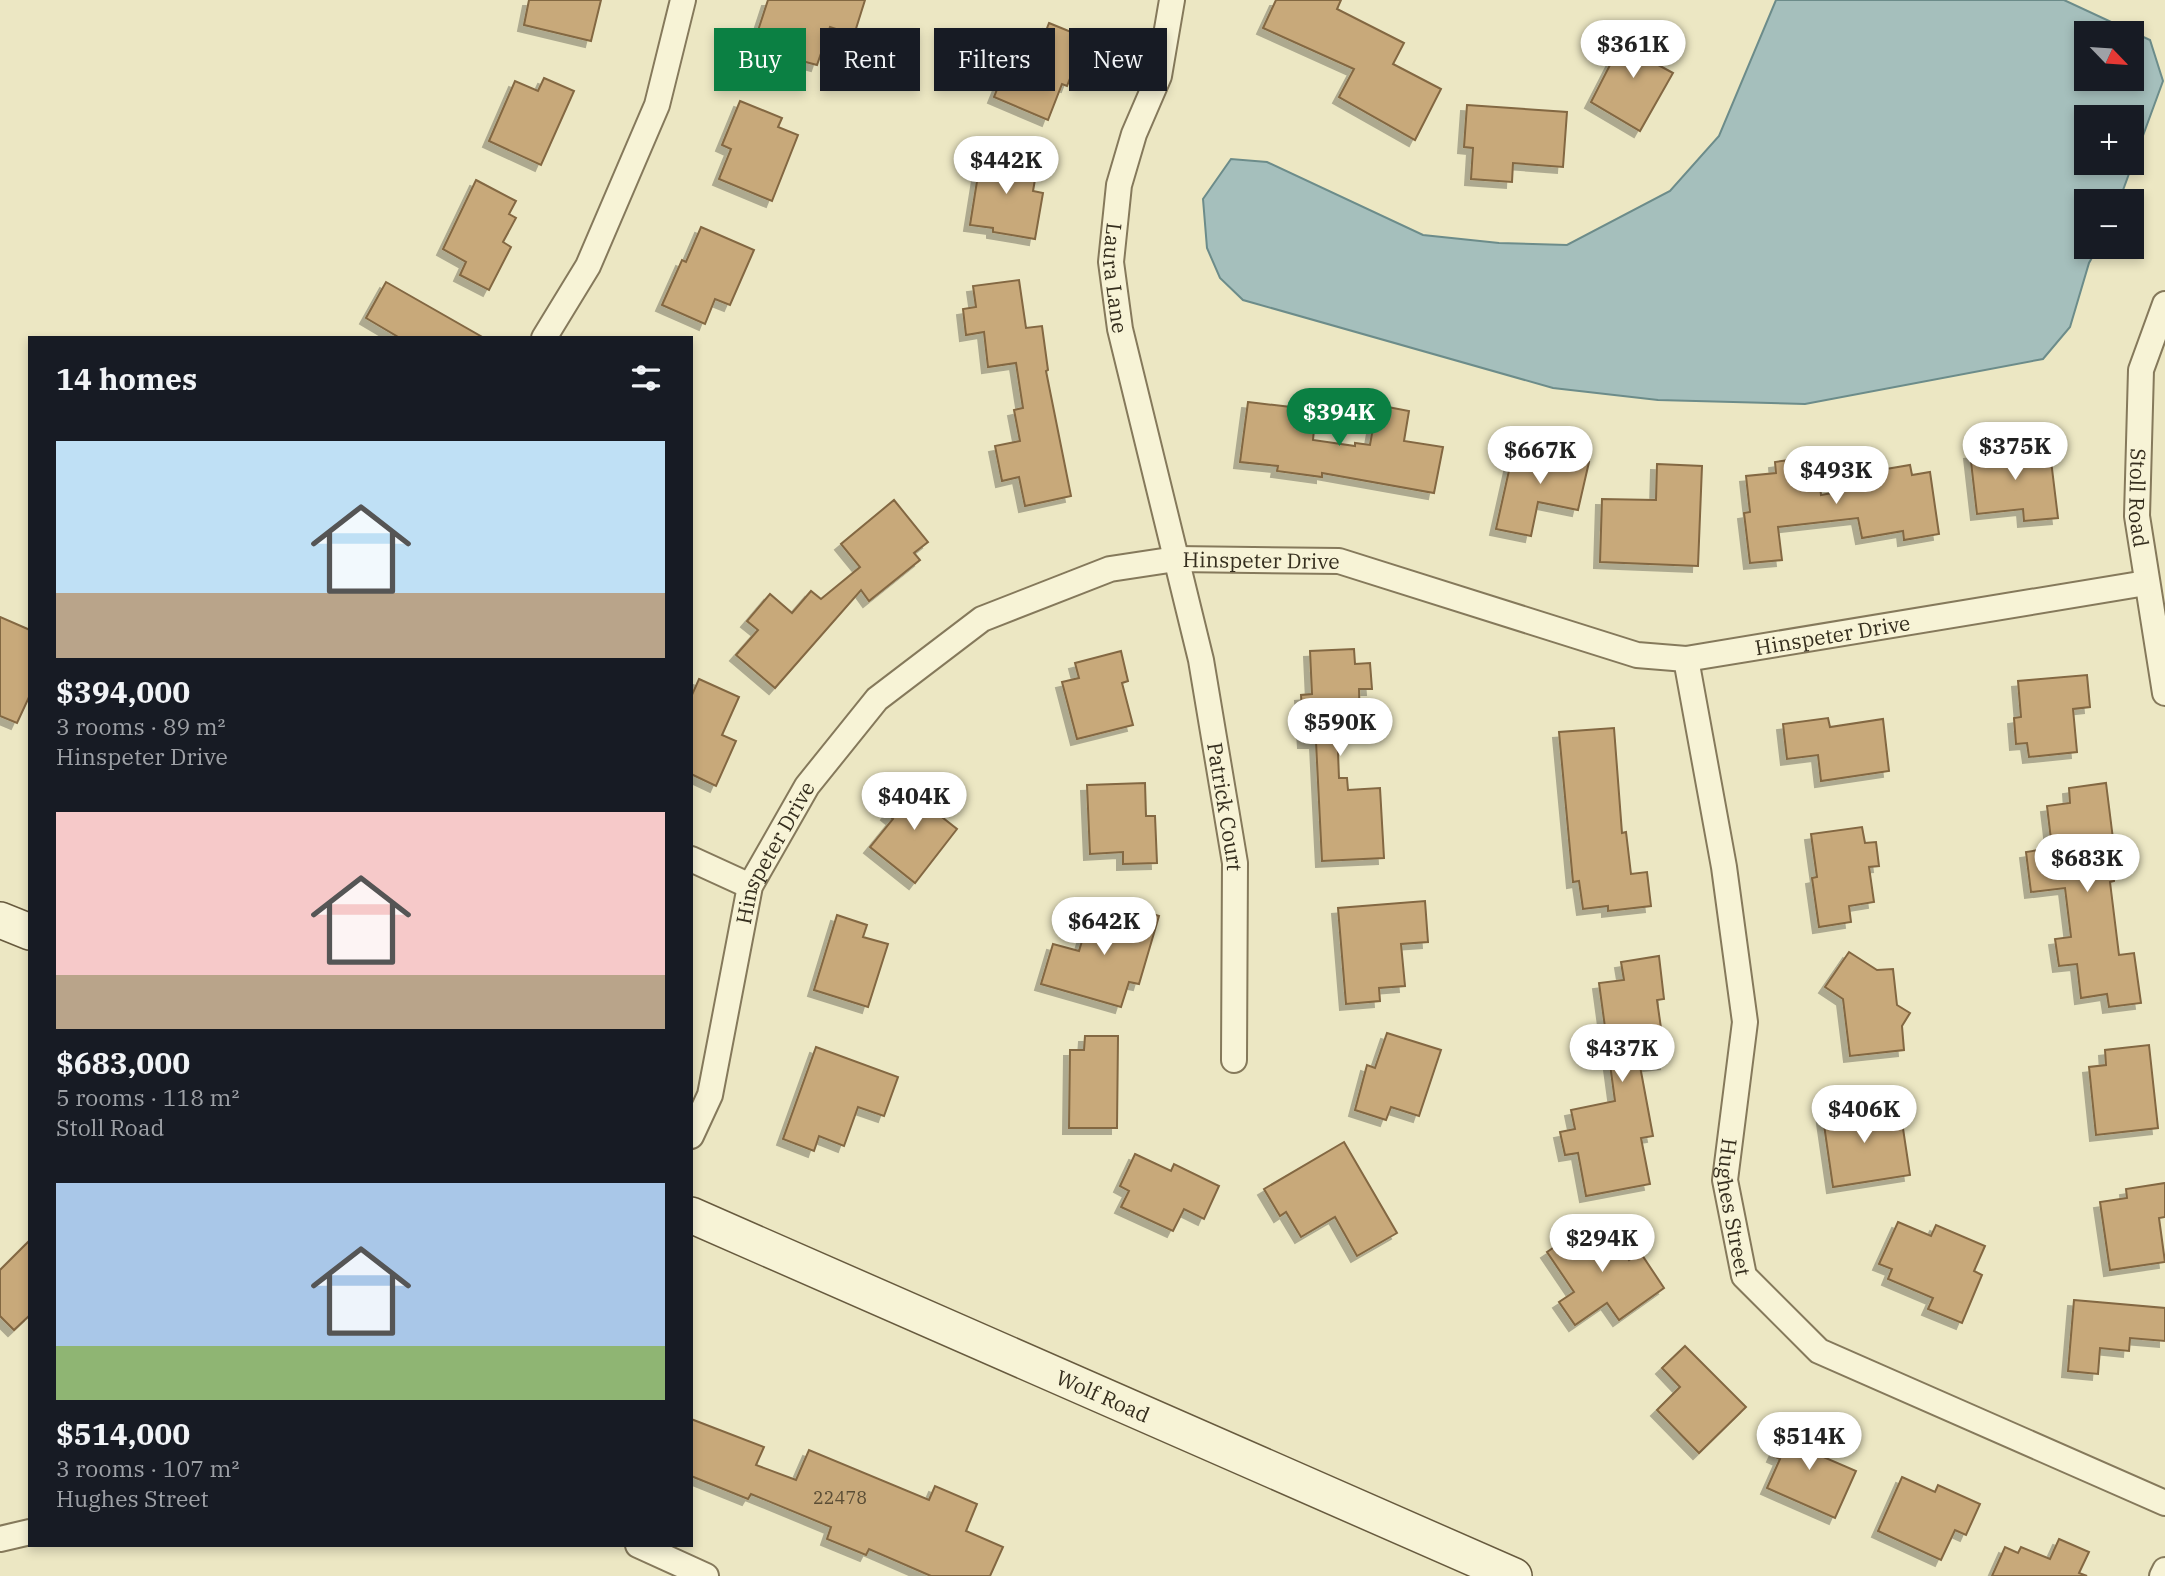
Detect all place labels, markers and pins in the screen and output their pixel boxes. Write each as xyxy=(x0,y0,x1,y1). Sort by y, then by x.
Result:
pin: $361K xyxy=(1584,20,1682,80)
pin: $442K xyxy=(957,136,1055,196)
pin: $394K xyxy=(1290,388,1388,448)
pin: $375K xyxy=(1966,422,2064,482)
pin: $667K xyxy=(1491,426,1589,486)
pin: $493K xyxy=(1787,447,1885,506)
pin: $590K xyxy=(1291,698,1389,758)
pin: $404K xyxy=(865,772,963,832)
pin: $683K xyxy=(2038,834,2136,894)
pin: $642K xyxy=(1055,898,1153,957)
pin: $437K xyxy=(1573,1024,1671,1084)
pin: $406K xyxy=(1815,1086,1913,1145)
pin: $294K xyxy=(1553,1214,1651,1274)
pin: $514K xyxy=(1760,1412,1858,1472)

